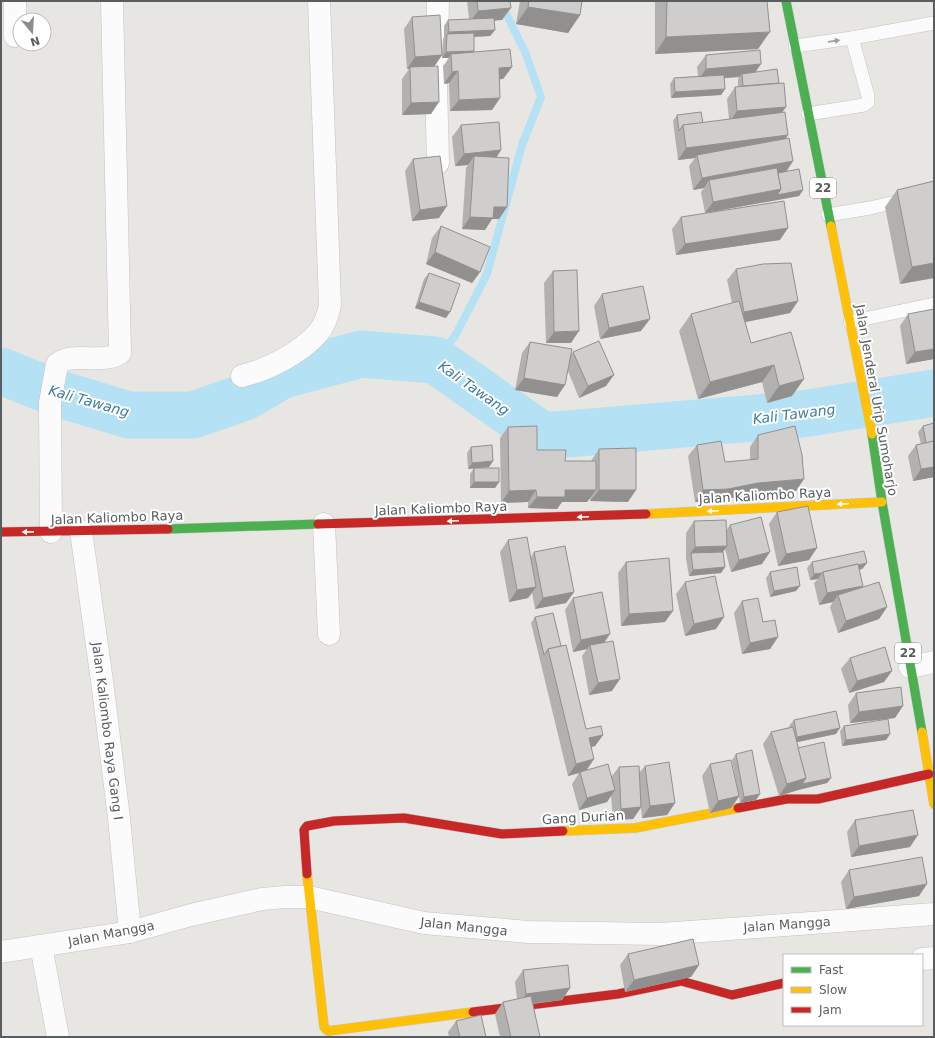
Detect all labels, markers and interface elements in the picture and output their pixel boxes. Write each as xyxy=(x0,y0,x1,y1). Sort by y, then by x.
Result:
north arrow xyxy=(12,12,52,52)
text: N xyxy=(29,33,41,49)
one-way arrow xyxy=(827,38,840,44)
road number: 22 xyxy=(810,178,836,198)
street label: Jalan Jenderal Urip Sumoharjo xyxy=(852,302,901,497)
water label: Kali Tawang xyxy=(435,358,513,418)
water label: Kali Tawang xyxy=(47,382,131,420)
water label: Kali Tawang xyxy=(752,401,836,427)
street label: Jalan Kaliombo Raya xyxy=(697,485,832,507)
street label: Jalan Kaliombo Raya xyxy=(374,499,508,518)
one-way arrow xyxy=(837,500,849,507)
one-way arrow xyxy=(707,507,719,514)
street label: Jalan Kaliombo Raya xyxy=(50,508,184,527)
one-way arrow xyxy=(576,514,589,520)
one-way arrow xyxy=(446,518,459,524)
one-way arrow xyxy=(21,529,34,535)
street label: Jalan Kaliombo Raya Gang I xyxy=(89,640,126,821)
road number: 22 xyxy=(895,643,921,663)
street label: Gang Durian xyxy=(542,808,624,827)
street label: Jalan Mangga xyxy=(419,914,508,939)
street label: Jalan Mangga xyxy=(742,914,831,935)
street label: Jalan Mangga xyxy=(66,918,156,949)
legend xyxy=(783,954,923,1026)
text: Fast xyxy=(819,963,843,977)
text: Slow xyxy=(819,983,847,997)
text: Jam xyxy=(818,1003,842,1017)

